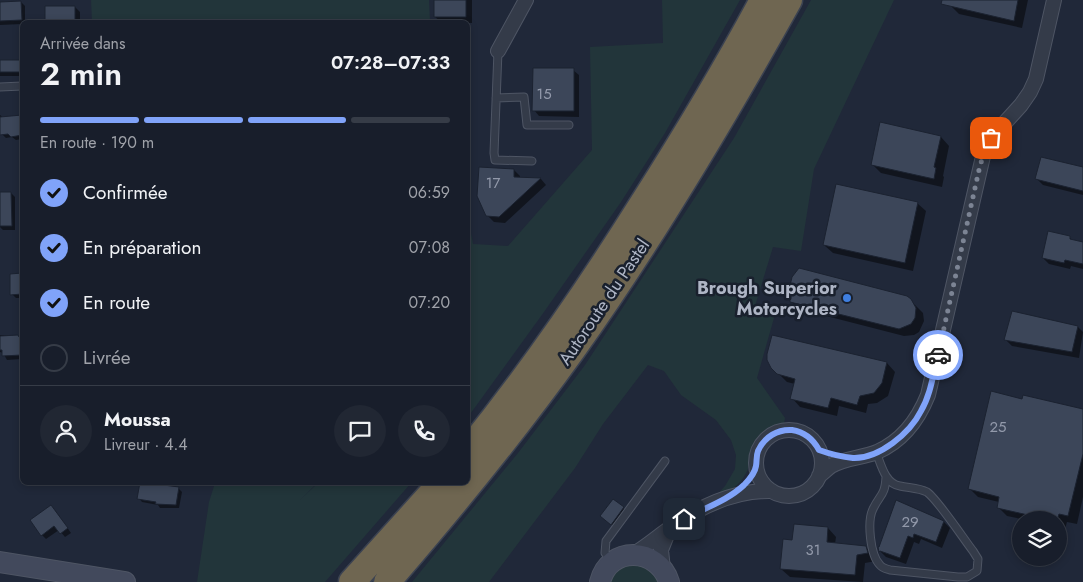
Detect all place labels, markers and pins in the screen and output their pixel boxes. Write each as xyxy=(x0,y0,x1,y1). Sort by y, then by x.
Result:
pin xyxy=(970,117,1012,159)
place label: Brough Superior Motorcycles xyxy=(697,275,838,322)
marker: Brough Superior Motorcycles xyxy=(841,292,853,304)
pin xyxy=(663,498,705,540)

